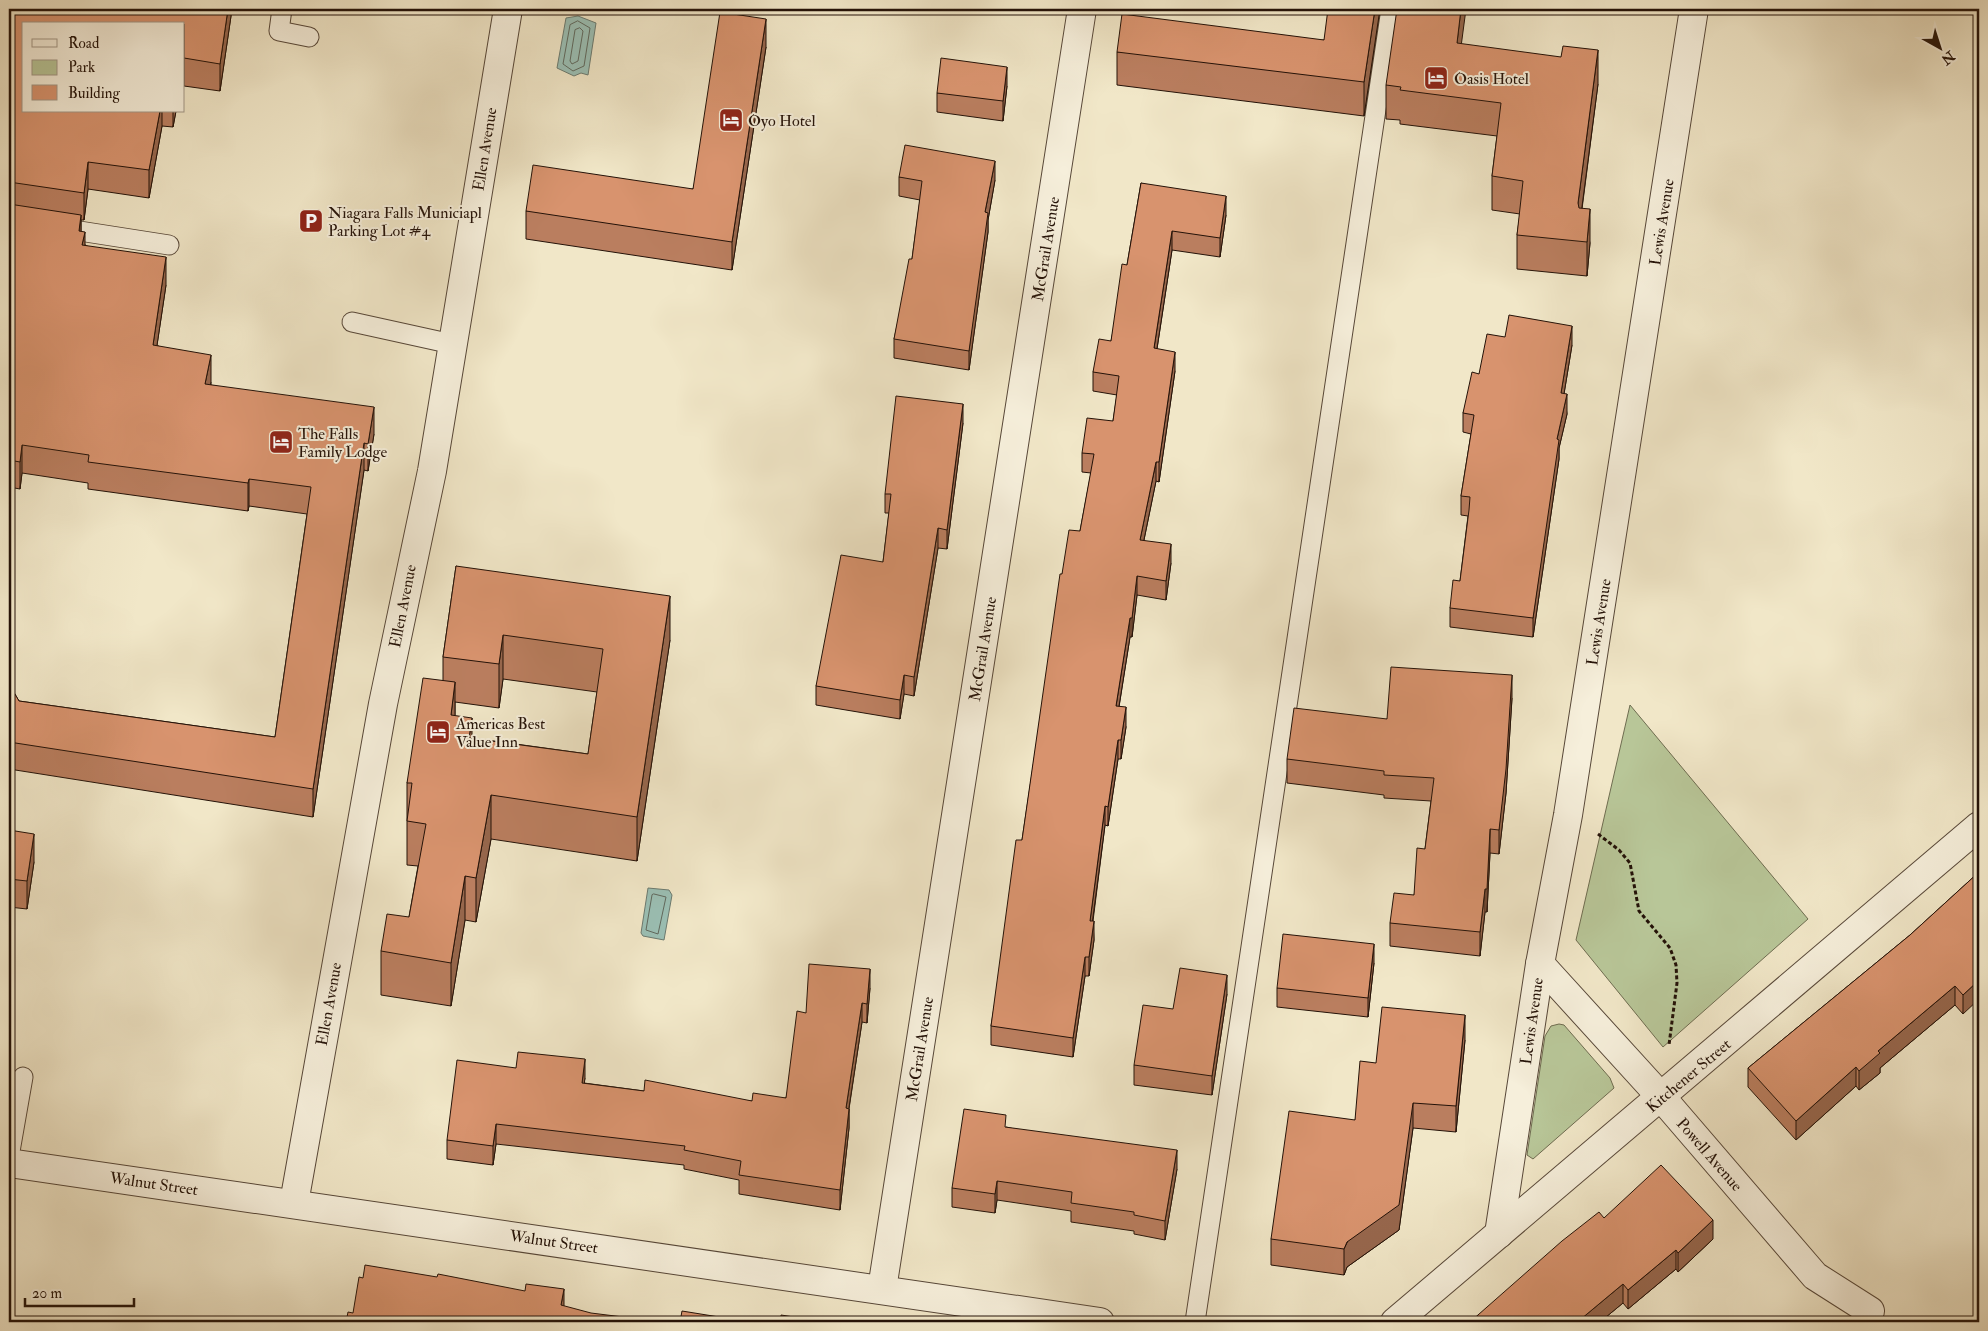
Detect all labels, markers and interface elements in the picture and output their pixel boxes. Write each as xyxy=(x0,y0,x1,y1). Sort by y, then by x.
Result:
legend xyxy=(22,22,185,112)
north arrow xyxy=(1916,22,1966,72)
text: Road xyxy=(68,34,100,53)
text: N xyxy=(1937,47,1959,69)
text: Park xyxy=(68,58,95,77)
hotel icon: Oasis Hotel xyxy=(1423,65,1449,91)
place label: Oasis Hotel xyxy=(1454,69,1529,89)
text: Building xyxy=(68,84,120,103)
street label: Ellen Avenue xyxy=(469,106,502,192)
hotel icon: Oyo Hotel xyxy=(718,107,744,133)
place label: Oyo Hotel xyxy=(748,111,816,131)
street label: Lewis Avenue xyxy=(1645,177,1679,267)
street label: McGrail Avenue xyxy=(1028,195,1064,303)
place label: Niagara Falls Municiapl Parking Lot #4 xyxy=(328,203,482,241)
parking icon: Niagara Falls Municiapl Parking Lot #4 xyxy=(298,208,324,234)
place label: The Falls Family Lodge xyxy=(298,424,387,462)
hotel icon: The Falls Family Lodge xyxy=(268,429,294,455)
street label: Ellen Avenue xyxy=(385,563,421,649)
street label: Lewis Avenue xyxy=(1582,577,1616,667)
street label: McGrail Avenue xyxy=(965,595,1001,703)
place label: Americas Best Value Inn xyxy=(455,714,545,752)
hotel icon: Americas Best Value Inn xyxy=(425,719,451,745)
street label: Ellen Avenue xyxy=(312,961,346,1047)
street label: Lewis Avenue xyxy=(1516,976,1548,1066)
street label: McGrail Avenue xyxy=(902,995,938,1103)
street label: Kitchener Street xyxy=(1642,1034,1735,1117)
street label: Powell Avenue xyxy=(1672,1114,1747,1196)
street label: Walnut Street xyxy=(107,1168,199,1200)
street label: Walnut Street xyxy=(507,1226,599,1258)
scale bar xyxy=(25,1276,134,1308)
text: 20 m xyxy=(32,1284,62,1303)

